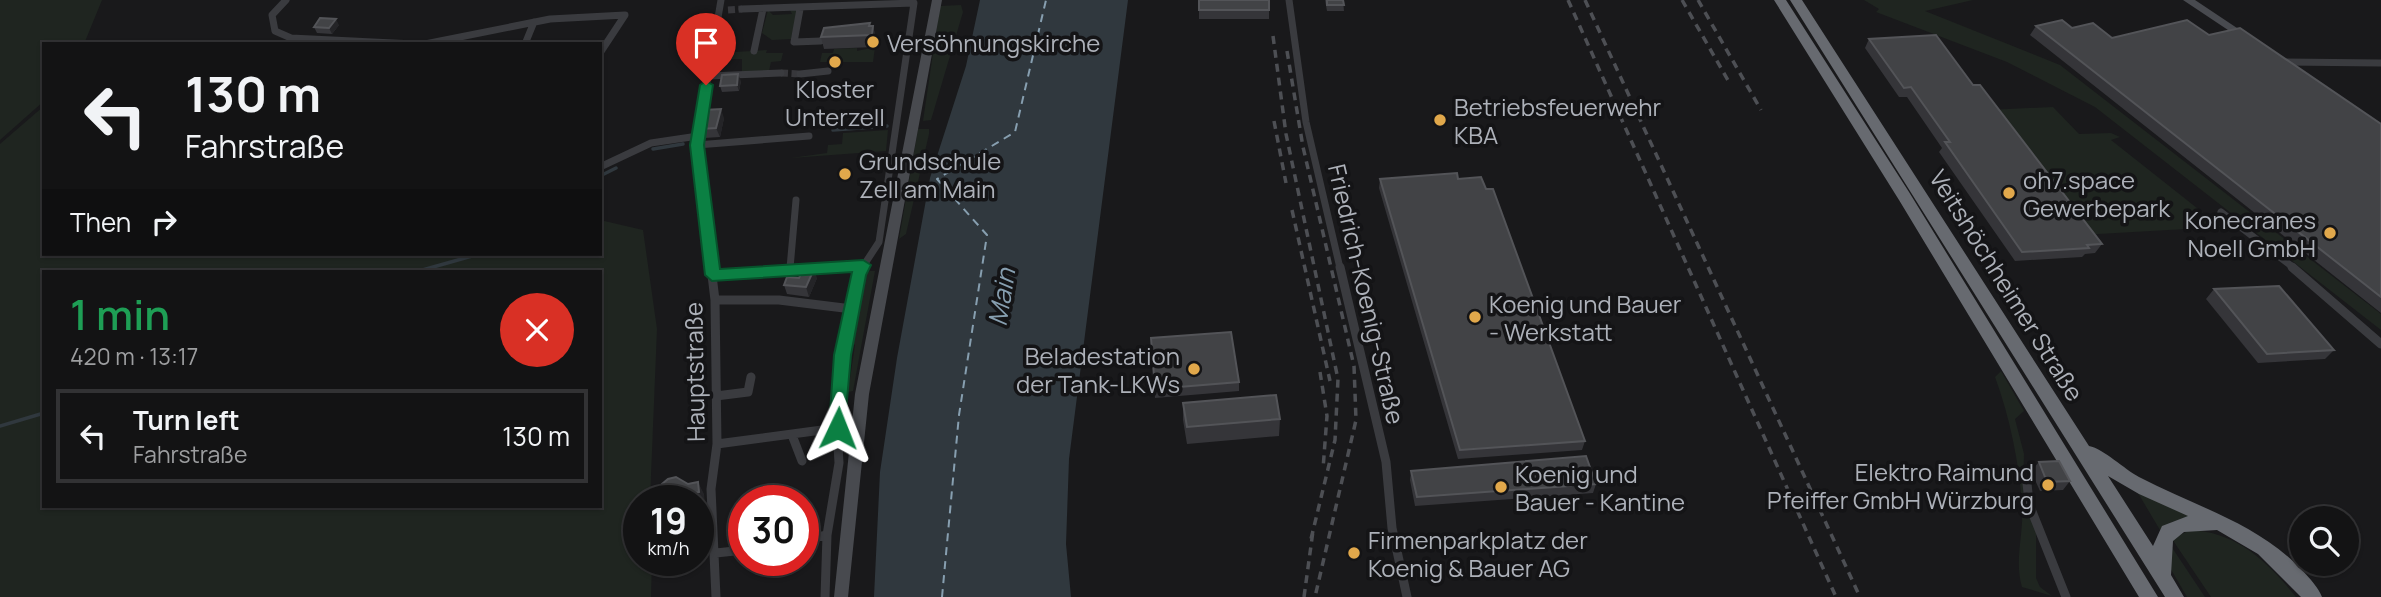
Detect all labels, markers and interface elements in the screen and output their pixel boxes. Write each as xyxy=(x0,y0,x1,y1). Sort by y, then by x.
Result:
pin xyxy=(676,13,736,85)
icon: arrive xyxy=(687,24,725,62)
place label: Versöhnungskirche xyxy=(887,26,1100,59)
marker: Versöhnungskirche xyxy=(865,34,881,50)
marker: Kloster Unterzell xyxy=(827,54,843,70)
text: 130 m xyxy=(185,60,321,127)
icon: left xyxy=(70,70,161,161)
place label: Kloster Unterzell xyxy=(785,72,885,133)
place label: Betriebsfeuerwehr KBA xyxy=(1454,90,1662,151)
marker: Betriebsfeuerwehr KBA xyxy=(1432,112,1448,128)
text: Fahrstraße xyxy=(185,124,344,168)
place label: Grundschule Zell am Main xyxy=(859,144,1001,205)
street label: Friedrich-Koenig-Straße xyxy=(1321,161,1413,427)
street label: Veitshöchheimer Straße xyxy=(1922,163,2092,407)
place label: oh7.space Gewerbepark xyxy=(2023,163,2171,224)
marker: Grundschule Zell am Main xyxy=(837,166,853,182)
marker: oh7.space Gewerbepark xyxy=(2001,185,2017,201)
icon: right xyxy=(145,203,183,241)
place label: Konecranes Noell GmbH xyxy=(2185,203,2316,264)
text: Then xyxy=(70,204,131,240)
marker: Konecranes Noell GmbH xyxy=(2322,225,2338,241)
water label: Main xyxy=(979,264,1024,328)
text: 1 min xyxy=(70,285,170,343)
place label: Koenig und Bauer - Werkstatt xyxy=(1489,287,1682,348)
button: close xyxy=(500,293,574,367)
street label: Hauptstraße xyxy=(676,302,712,442)
marker: Koenig und Bauer - Werkstatt xyxy=(1467,309,1483,325)
place label: Beladestation der Tank-LKWs xyxy=(1016,339,1180,400)
text: 420 m · 13:17 xyxy=(70,340,198,372)
marker: Beladestation der Tank-LKWs xyxy=(1186,361,1202,377)
position arrow xyxy=(801,391,875,465)
text: Turn left xyxy=(133,402,240,438)
icon: left xyxy=(74,417,112,455)
text: 130 m xyxy=(502,418,570,454)
text: Fahrstraße xyxy=(133,438,248,470)
place label: Elektro Raimund Pfeiffer GmbH Würzburg xyxy=(1767,455,2034,516)
place label: Koenig und Bauer - Kantine xyxy=(1515,457,1685,518)
marker: Elektro Raimund Pfeiffer GmbH Würzburg xyxy=(2040,477,2056,493)
marker: Koenig und Bauer - Kantine xyxy=(1493,479,1509,495)
speed limit sign: 30 xyxy=(728,485,819,576)
text: 19 xyxy=(650,497,687,545)
map controls xyxy=(2289,506,2359,576)
button: search xyxy=(2289,506,2359,576)
place label: Firmenparkplatz der Koenig & Bauer AG xyxy=(1368,523,1588,584)
text: km/h xyxy=(648,536,689,560)
marker: Firmenparkplatz der Koenig & Bauer AG xyxy=(1346,545,1362,561)

